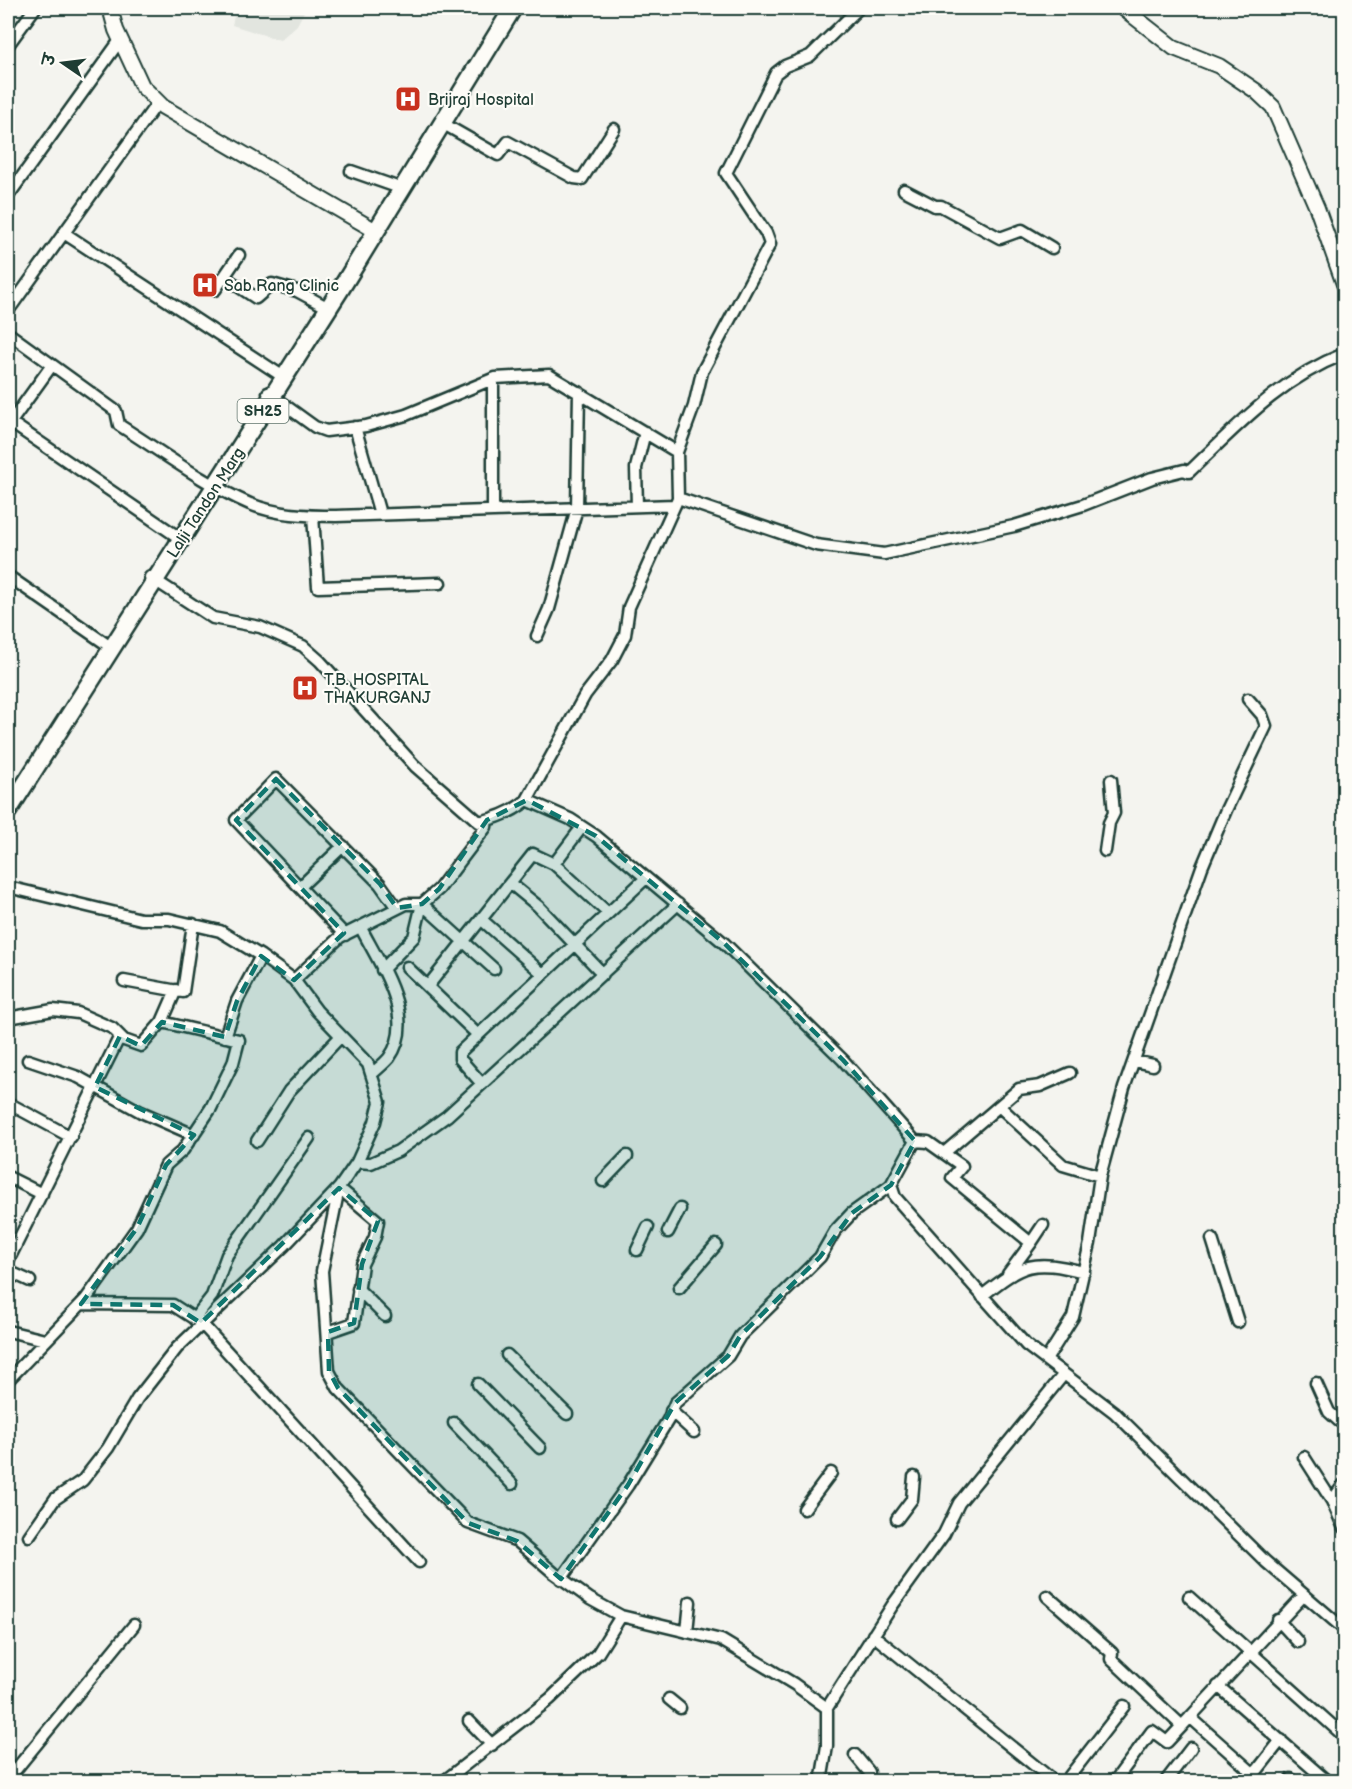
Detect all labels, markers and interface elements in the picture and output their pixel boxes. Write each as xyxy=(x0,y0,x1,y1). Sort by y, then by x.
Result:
north arrow xyxy=(33,33,93,93)
text: उ xyxy=(39,51,61,69)
hospital icon: Brijraj Hospital xyxy=(393,84,423,114)
place label: Brijraj Hospital xyxy=(428,91,534,110)
hospital icon: Sab Rang Clinic xyxy=(190,270,220,300)
place label: Sab Rang Clinic xyxy=(224,277,339,296)
road number: SH25 xyxy=(238,399,288,423)
street label: Lalji Tandon Marg xyxy=(163,444,249,562)
place label: T.B. HOSPITAL THAKURGANJ xyxy=(324,671,431,708)
hospital icon: T.B. HOSPITAL THAKURGANJ xyxy=(290,673,320,703)

